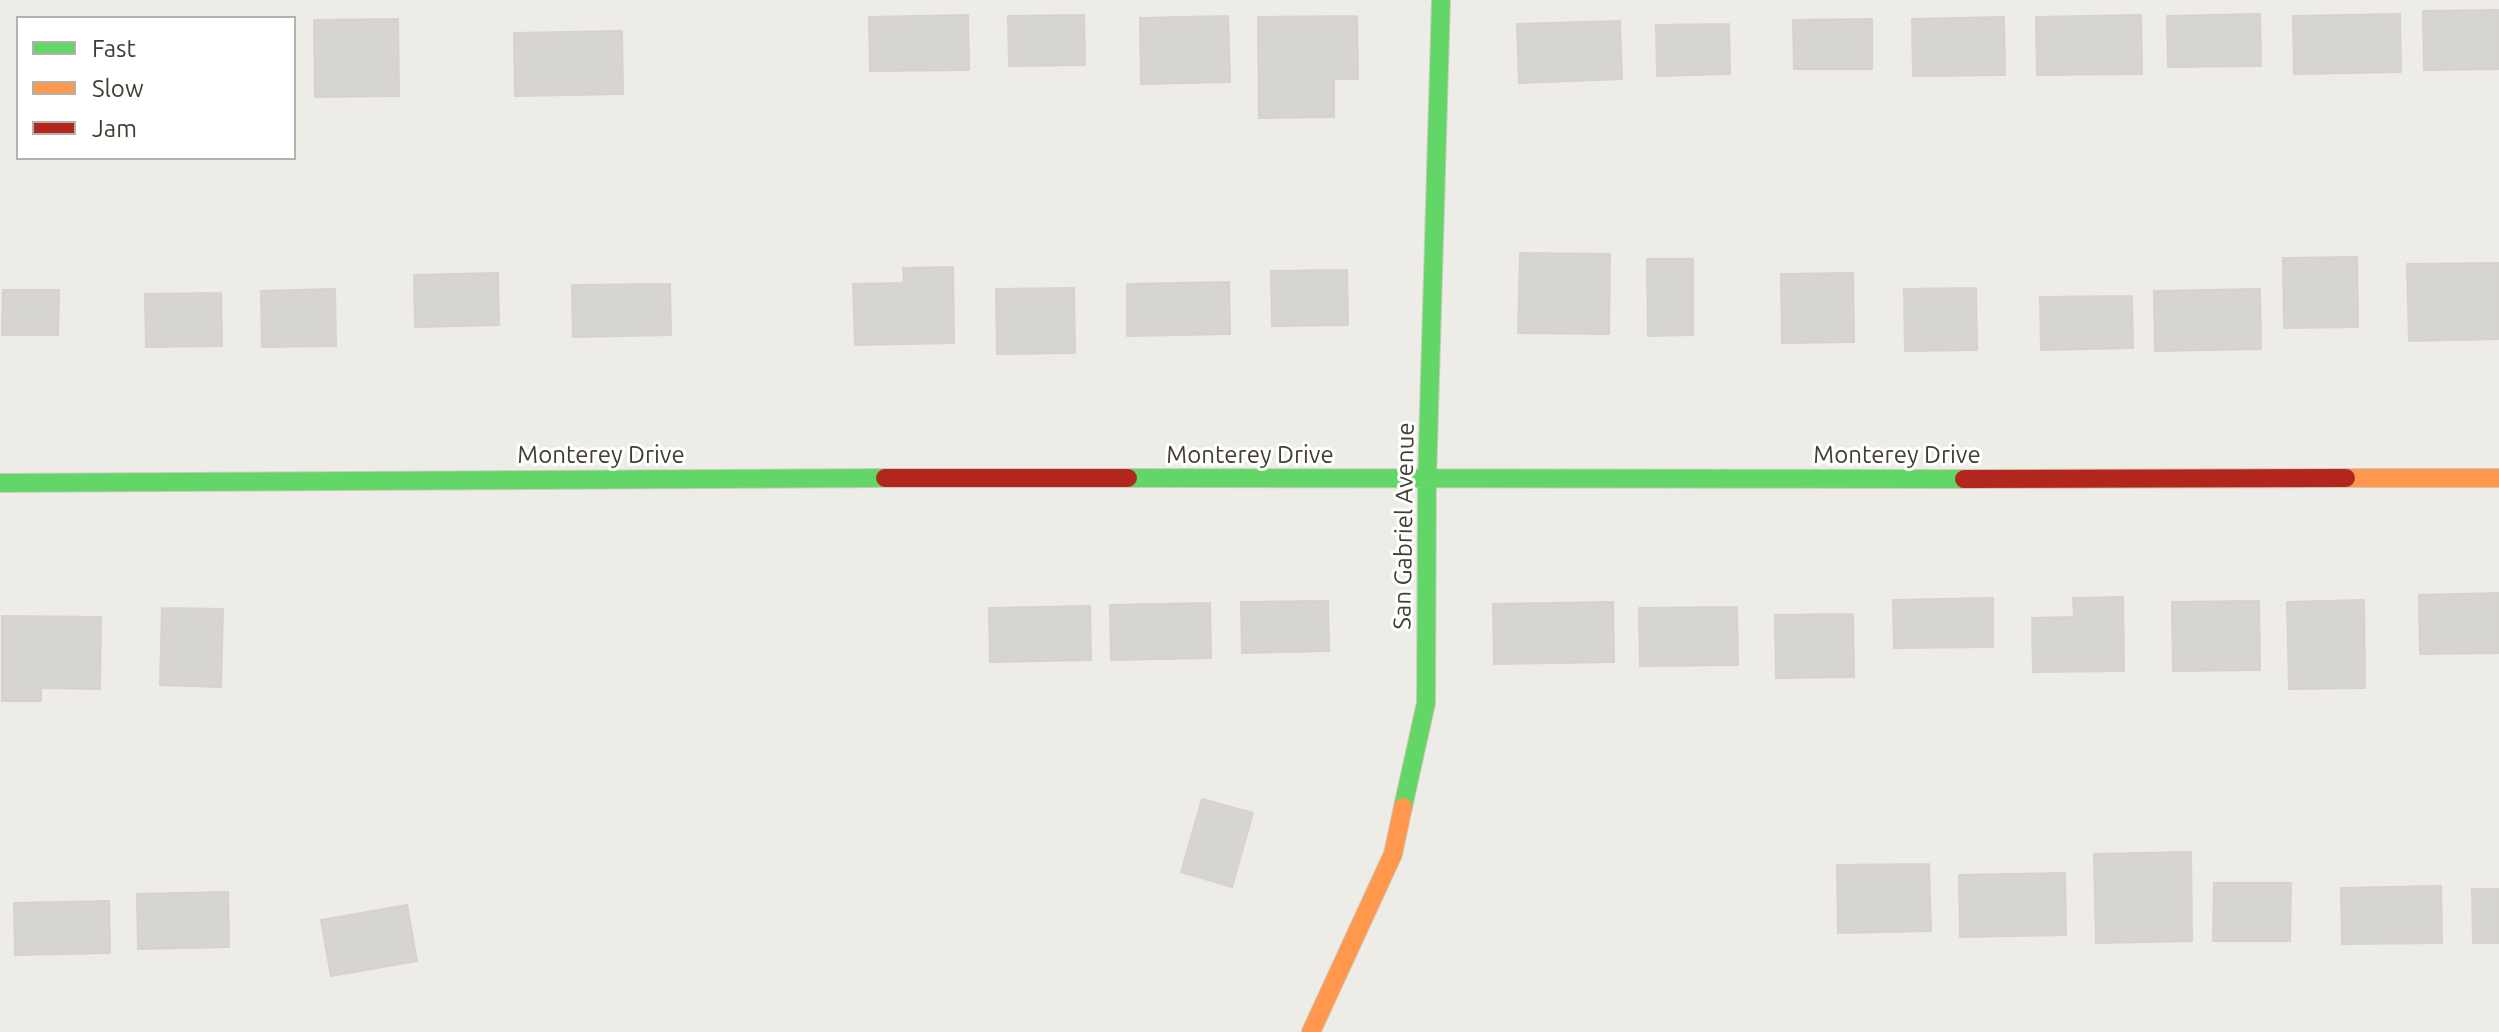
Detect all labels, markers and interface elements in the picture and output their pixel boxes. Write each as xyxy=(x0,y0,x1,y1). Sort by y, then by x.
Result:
legend xyxy=(16,16,296,160)
text: Fast xyxy=(92,35,136,62)
text: Slow xyxy=(92,75,144,102)
text: Jam xyxy=(92,115,137,142)
street label: San Gabriel Avenue xyxy=(1388,422,1420,630)
street label: Monterey Drive xyxy=(517,441,685,469)
street label: Monterey Drive xyxy=(1166,441,1334,469)
street label: Monterey Drive xyxy=(1813,441,1981,469)

